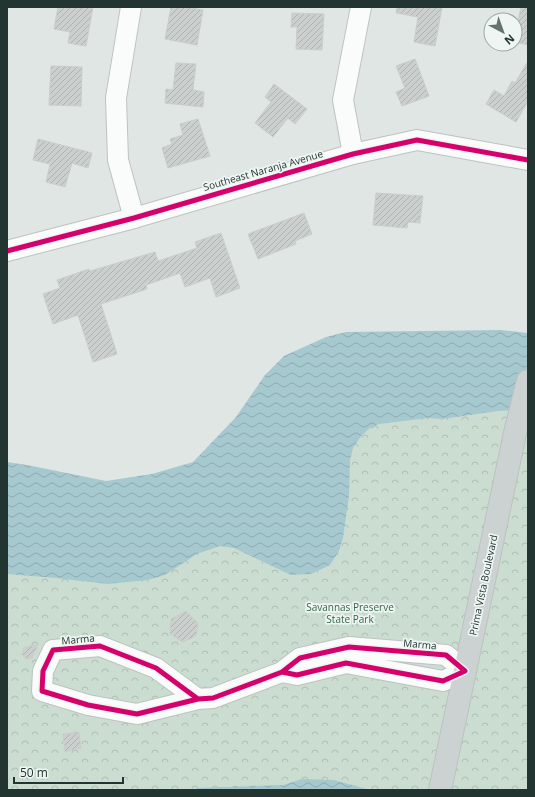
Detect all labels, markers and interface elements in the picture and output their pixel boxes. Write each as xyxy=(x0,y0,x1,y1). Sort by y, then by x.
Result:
north arrow xyxy=(483,12,523,52)
text: N xyxy=(502,31,518,49)
street label: Southeast Naranja Avenue xyxy=(202,146,325,194)
street label: Prima Vista Boulevard xyxy=(465,533,501,637)
park label: Savannas Preserve State Park xyxy=(306,600,394,626)
street label: Marma xyxy=(61,631,95,647)
street label: Marma xyxy=(403,636,437,652)
scale bar xyxy=(14,759,123,785)
text: 50 m xyxy=(20,764,48,781)

